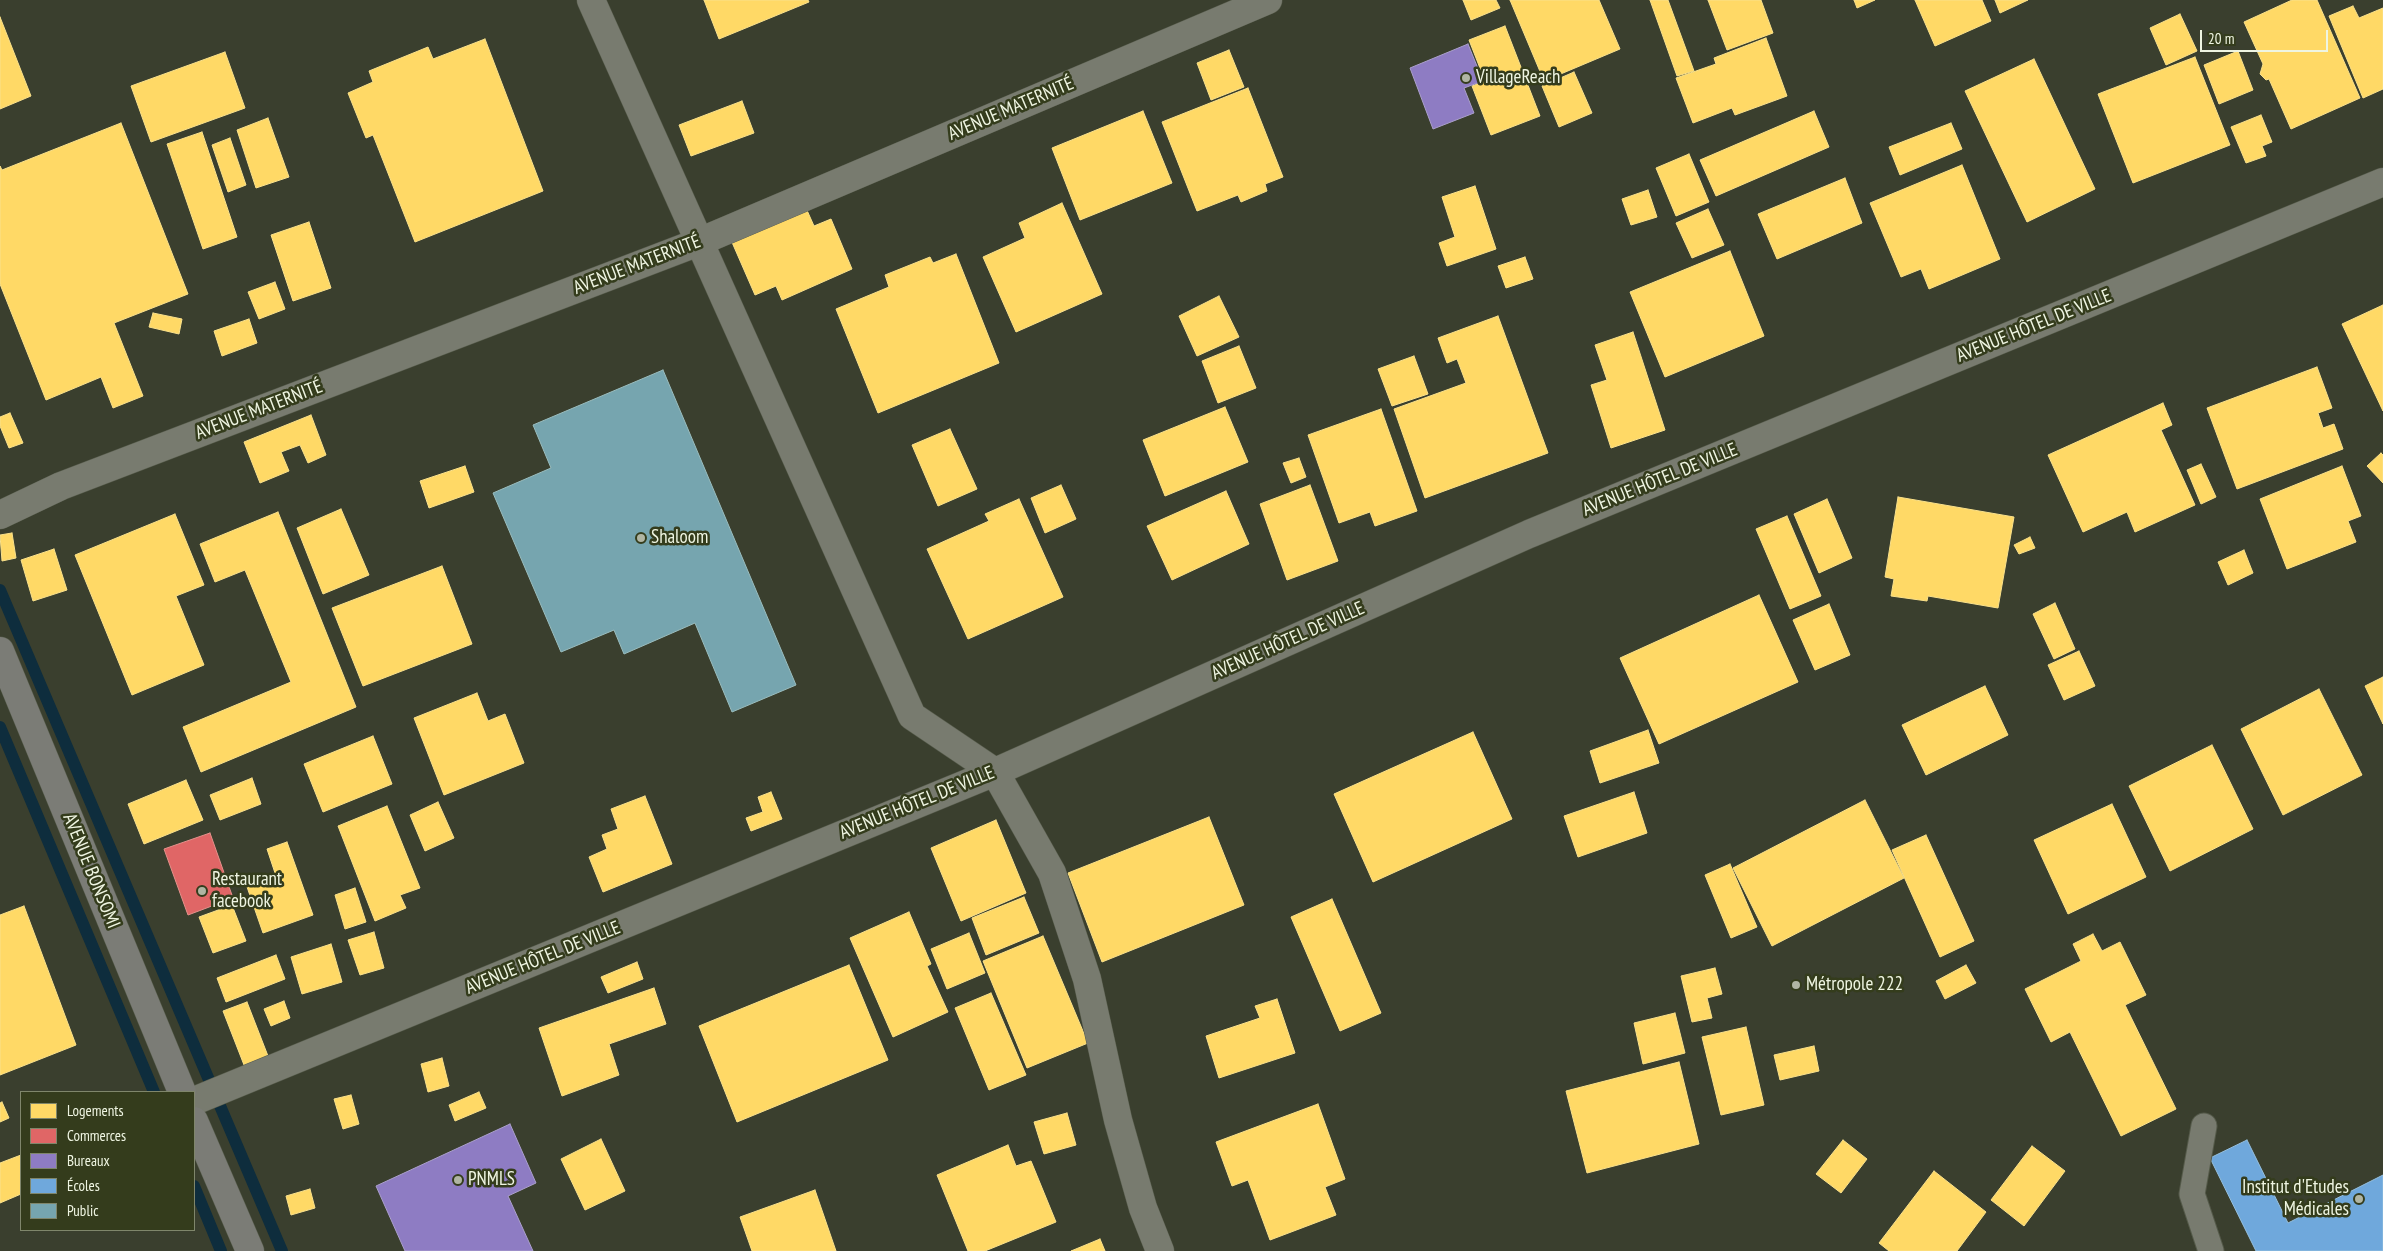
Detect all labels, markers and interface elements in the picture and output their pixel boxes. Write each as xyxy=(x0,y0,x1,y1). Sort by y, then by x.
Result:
scale bar xyxy=(2203,20,2330,52)
text: 20 m xyxy=(2208,29,2234,48)
place label: VillageReach xyxy=(1476,67,1560,89)
street label: AVENUE MATERNITÉ xyxy=(945,72,1077,146)
marker: VillageReach xyxy=(1460,72,1472,84)
street label: AVENUE MATERNITÉ xyxy=(570,230,704,300)
street label: AVENUE HÔTEL DE VILLE xyxy=(1953,284,2115,368)
street label: AVENUE MATERNITÉ xyxy=(192,375,326,445)
street label: AVENUE HÔTEL DE VILLE xyxy=(1579,438,1741,522)
place label: Shaloom xyxy=(651,527,708,549)
marker: Shaloom xyxy=(635,532,647,544)
street label: AVENUE HÔTEL DE VILLE xyxy=(1208,597,1368,685)
street label: AVENUE HÔTEL DE VILLE xyxy=(836,761,998,845)
street label: AVENUE BONSOMI xyxy=(58,810,124,932)
place label: Restaurant facebook xyxy=(212,869,282,913)
marker: Restaurant facebook xyxy=(196,885,208,897)
street label: AVENUE HÔTEL DE VILLE xyxy=(462,916,624,1000)
place label: Métropole 222 xyxy=(1806,974,1903,996)
marker: Métropole 222 xyxy=(1790,979,1802,991)
legend xyxy=(20,1091,195,1231)
text: Logements xyxy=(67,1101,123,1120)
text: Commerces xyxy=(67,1126,126,1145)
text: Bureaux xyxy=(67,1151,110,1170)
place label: PNMLS xyxy=(468,1169,515,1191)
marker: PNMLS xyxy=(452,1174,464,1186)
text: Écoles xyxy=(67,1176,100,1195)
place label: Institut d'Etudes Médicales xyxy=(2242,1177,2349,1221)
marker: Institut d'Etudes Médicales xyxy=(2353,1193,2365,1205)
text: Public xyxy=(67,1201,98,1220)

